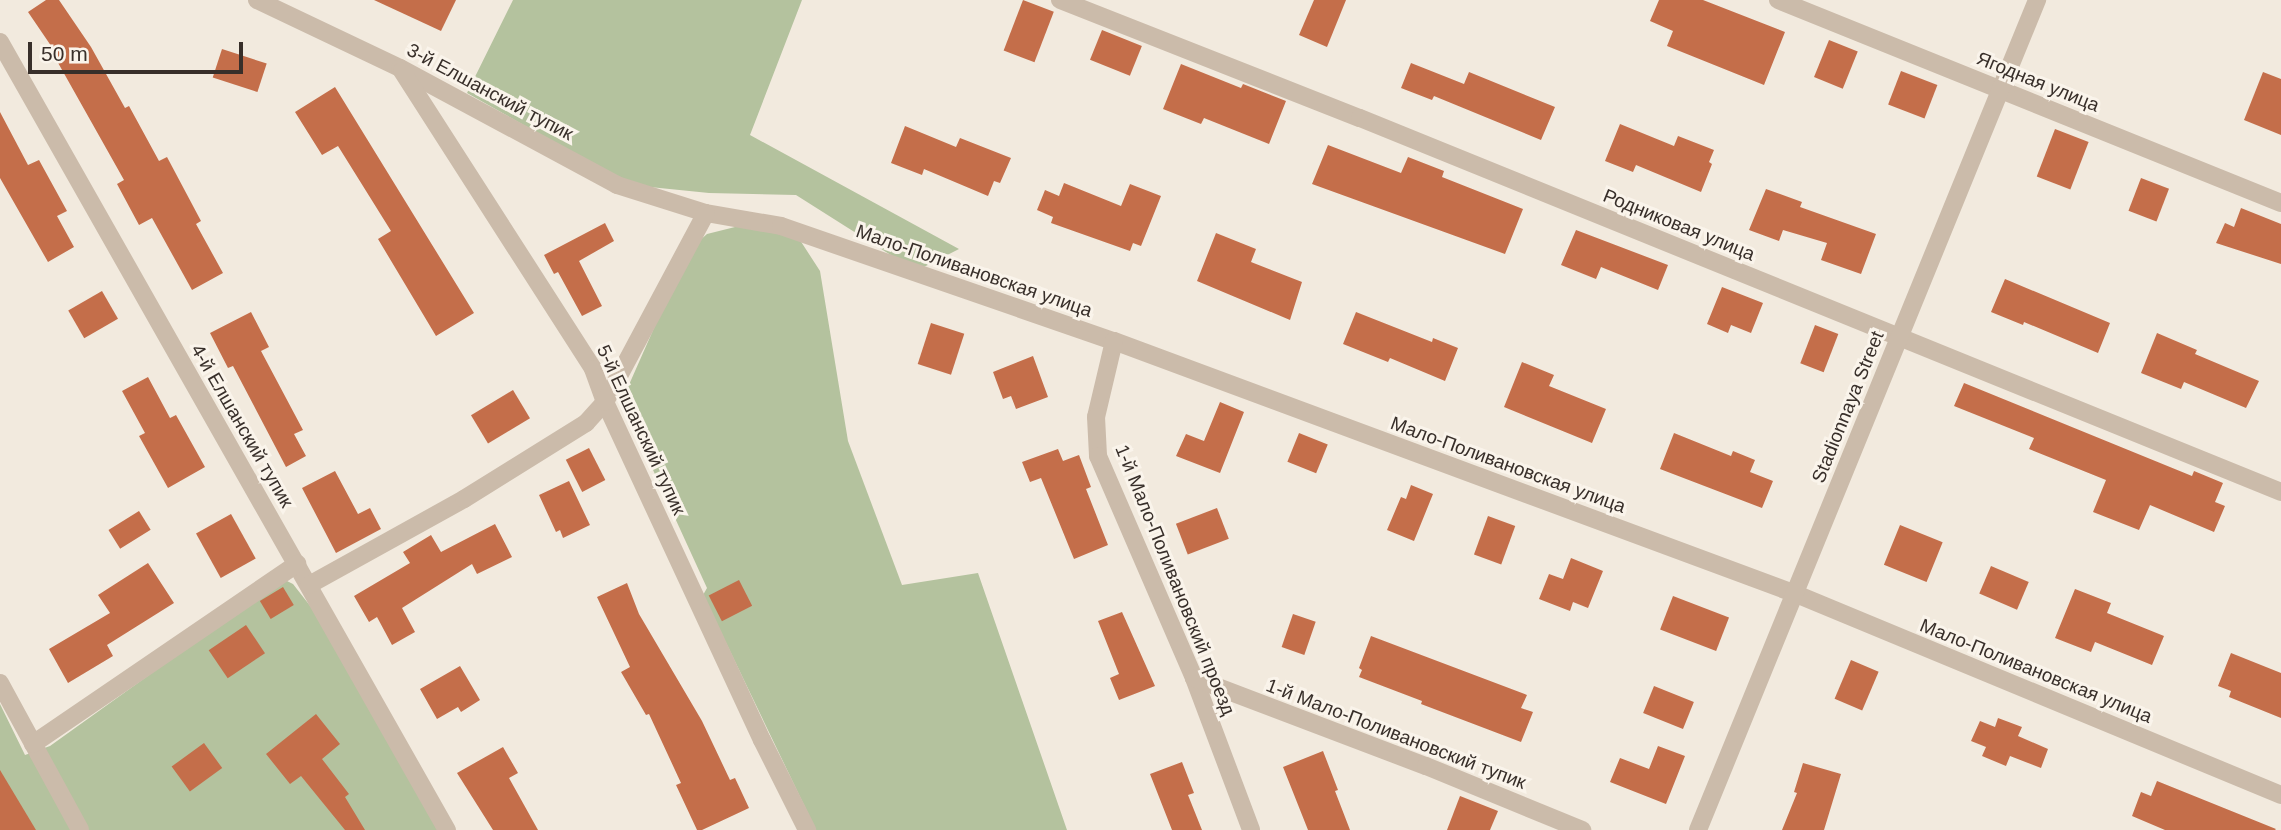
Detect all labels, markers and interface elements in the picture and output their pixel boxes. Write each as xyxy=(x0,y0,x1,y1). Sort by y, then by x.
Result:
scale bar xyxy=(32,28,247,72)
street label: 3-й Елшанский тупик xyxy=(403,39,577,145)
text: 50 m xyxy=(41,42,88,65)
street label: Ягодная улица xyxy=(1973,47,2103,117)
street label: Родниковая улица xyxy=(1600,184,1758,266)
street label: Мало-Поливановская улица xyxy=(853,220,1095,322)
street label: Stadionnaya Street xyxy=(1807,328,1889,486)
street label: 4-й Елшанский тупик xyxy=(186,340,298,512)
street label: 5-й Елшанский тупик xyxy=(592,341,690,519)
street label: Мало-Поливановская улица xyxy=(1387,412,1629,518)
street label: 1-й Мало-Поливановский проезд xyxy=(1110,441,1240,719)
street label: Мало-Поливановская улица xyxy=(1917,614,2155,728)
street label: 1-й Мало-Поливановский тупик xyxy=(1263,674,1529,794)

